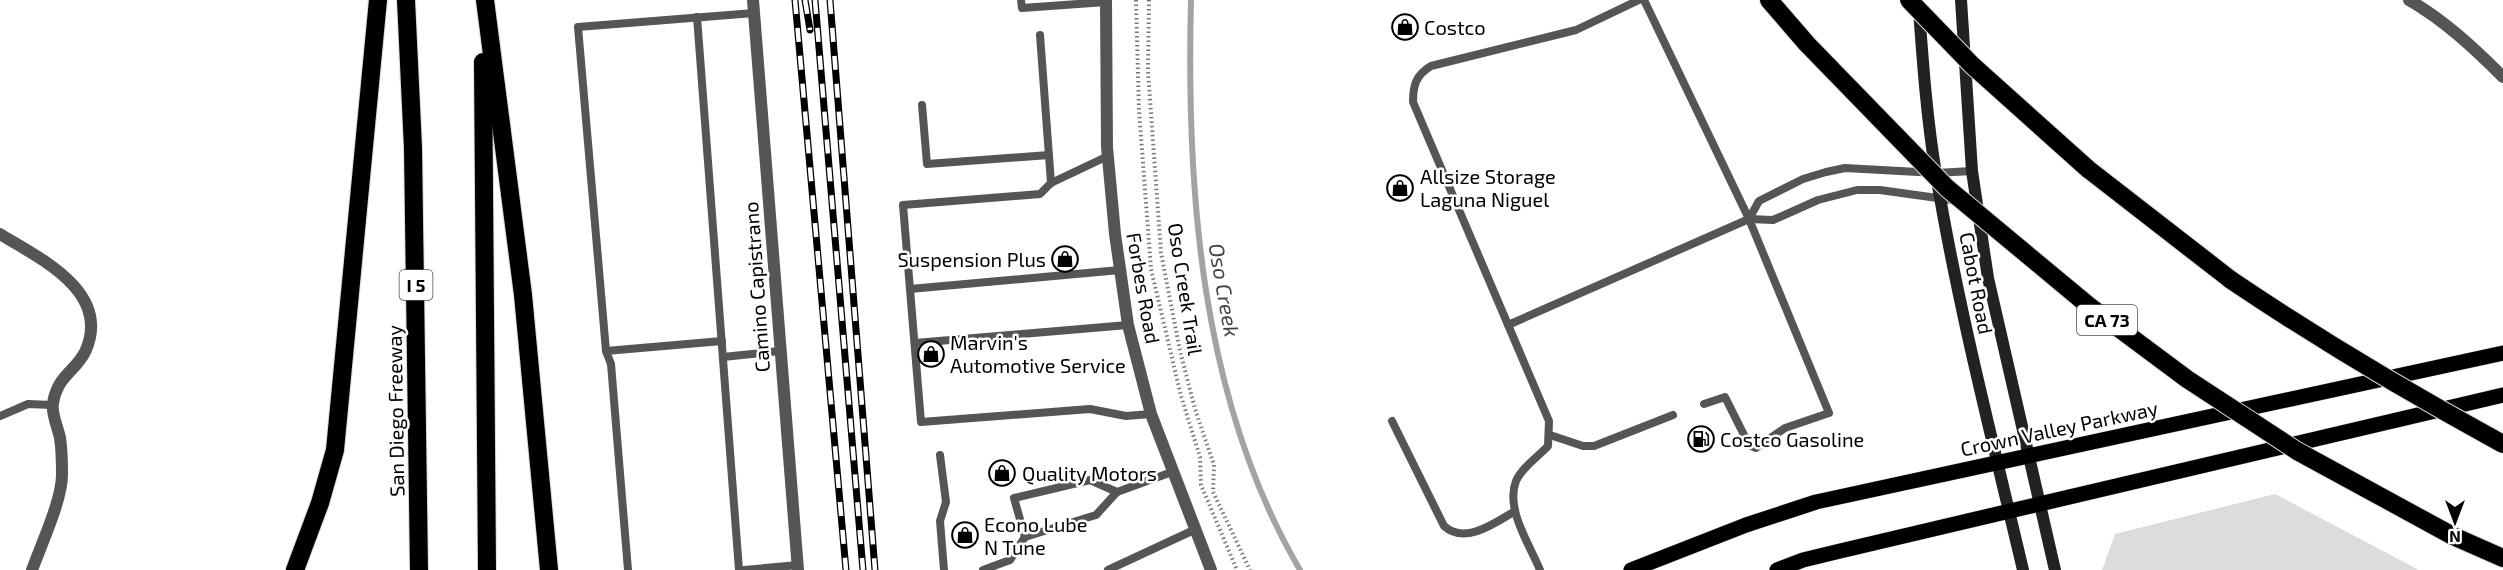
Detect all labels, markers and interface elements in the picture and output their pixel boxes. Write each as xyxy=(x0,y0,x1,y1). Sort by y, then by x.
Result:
shop icon: Costco xyxy=(1390,12,1420,42)
place label: Costco xyxy=(1424,15,1486,39)
place label: Allsize Storage Laguna Niguel xyxy=(1420,164,1556,211)
shop icon: Allsize Storage Laguna Niguel xyxy=(1385,173,1415,203)
street label: Camino Capistrano xyxy=(738,201,774,373)
street label: Oso Creek Trail xyxy=(1164,221,1208,357)
street label: Forbes Road xyxy=(1122,230,1166,346)
street label: Cabot Road xyxy=(1955,230,1999,336)
water label: Oso Creek xyxy=(1204,241,1246,339)
shop icon: Suspension Plus xyxy=(1050,244,1080,274)
place label: Suspension Plus xyxy=(897,247,1046,271)
road number: I 5 xyxy=(400,270,432,300)
road number: CA 73 xyxy=(2077,305,2137,335)
street label: San Diego Freeway xyxy=(381,324,408,497)
place label: Marvin's Automotive Service xyxy=(950,330,1126,377)
shop icon: Marvin's Automotive Service xyxy=(916,339,946,369)
street label: Crown Valley Parkway xyxy=(1958,395,2160,461)
fuel station icon: Costco Gasoline xyxy=(1686,424,1716,454)
place label: Costco Gasoline xyxy=(1720,427,1864,451)
shop icon: Quality Motors xyxy=(987,458,1017,488)
place label: Quality Motors xyxy=(1022,461,1157,485)
north arrow xyxy=(2425,492,2485,552)
place label: Econo Lube N Tune xyxy=(984,512,1087,559)
shop icon: Econo Lube N Tune xyxy=(950,520,980,550)
text: N xyxy=(2449,528,2461,547)

